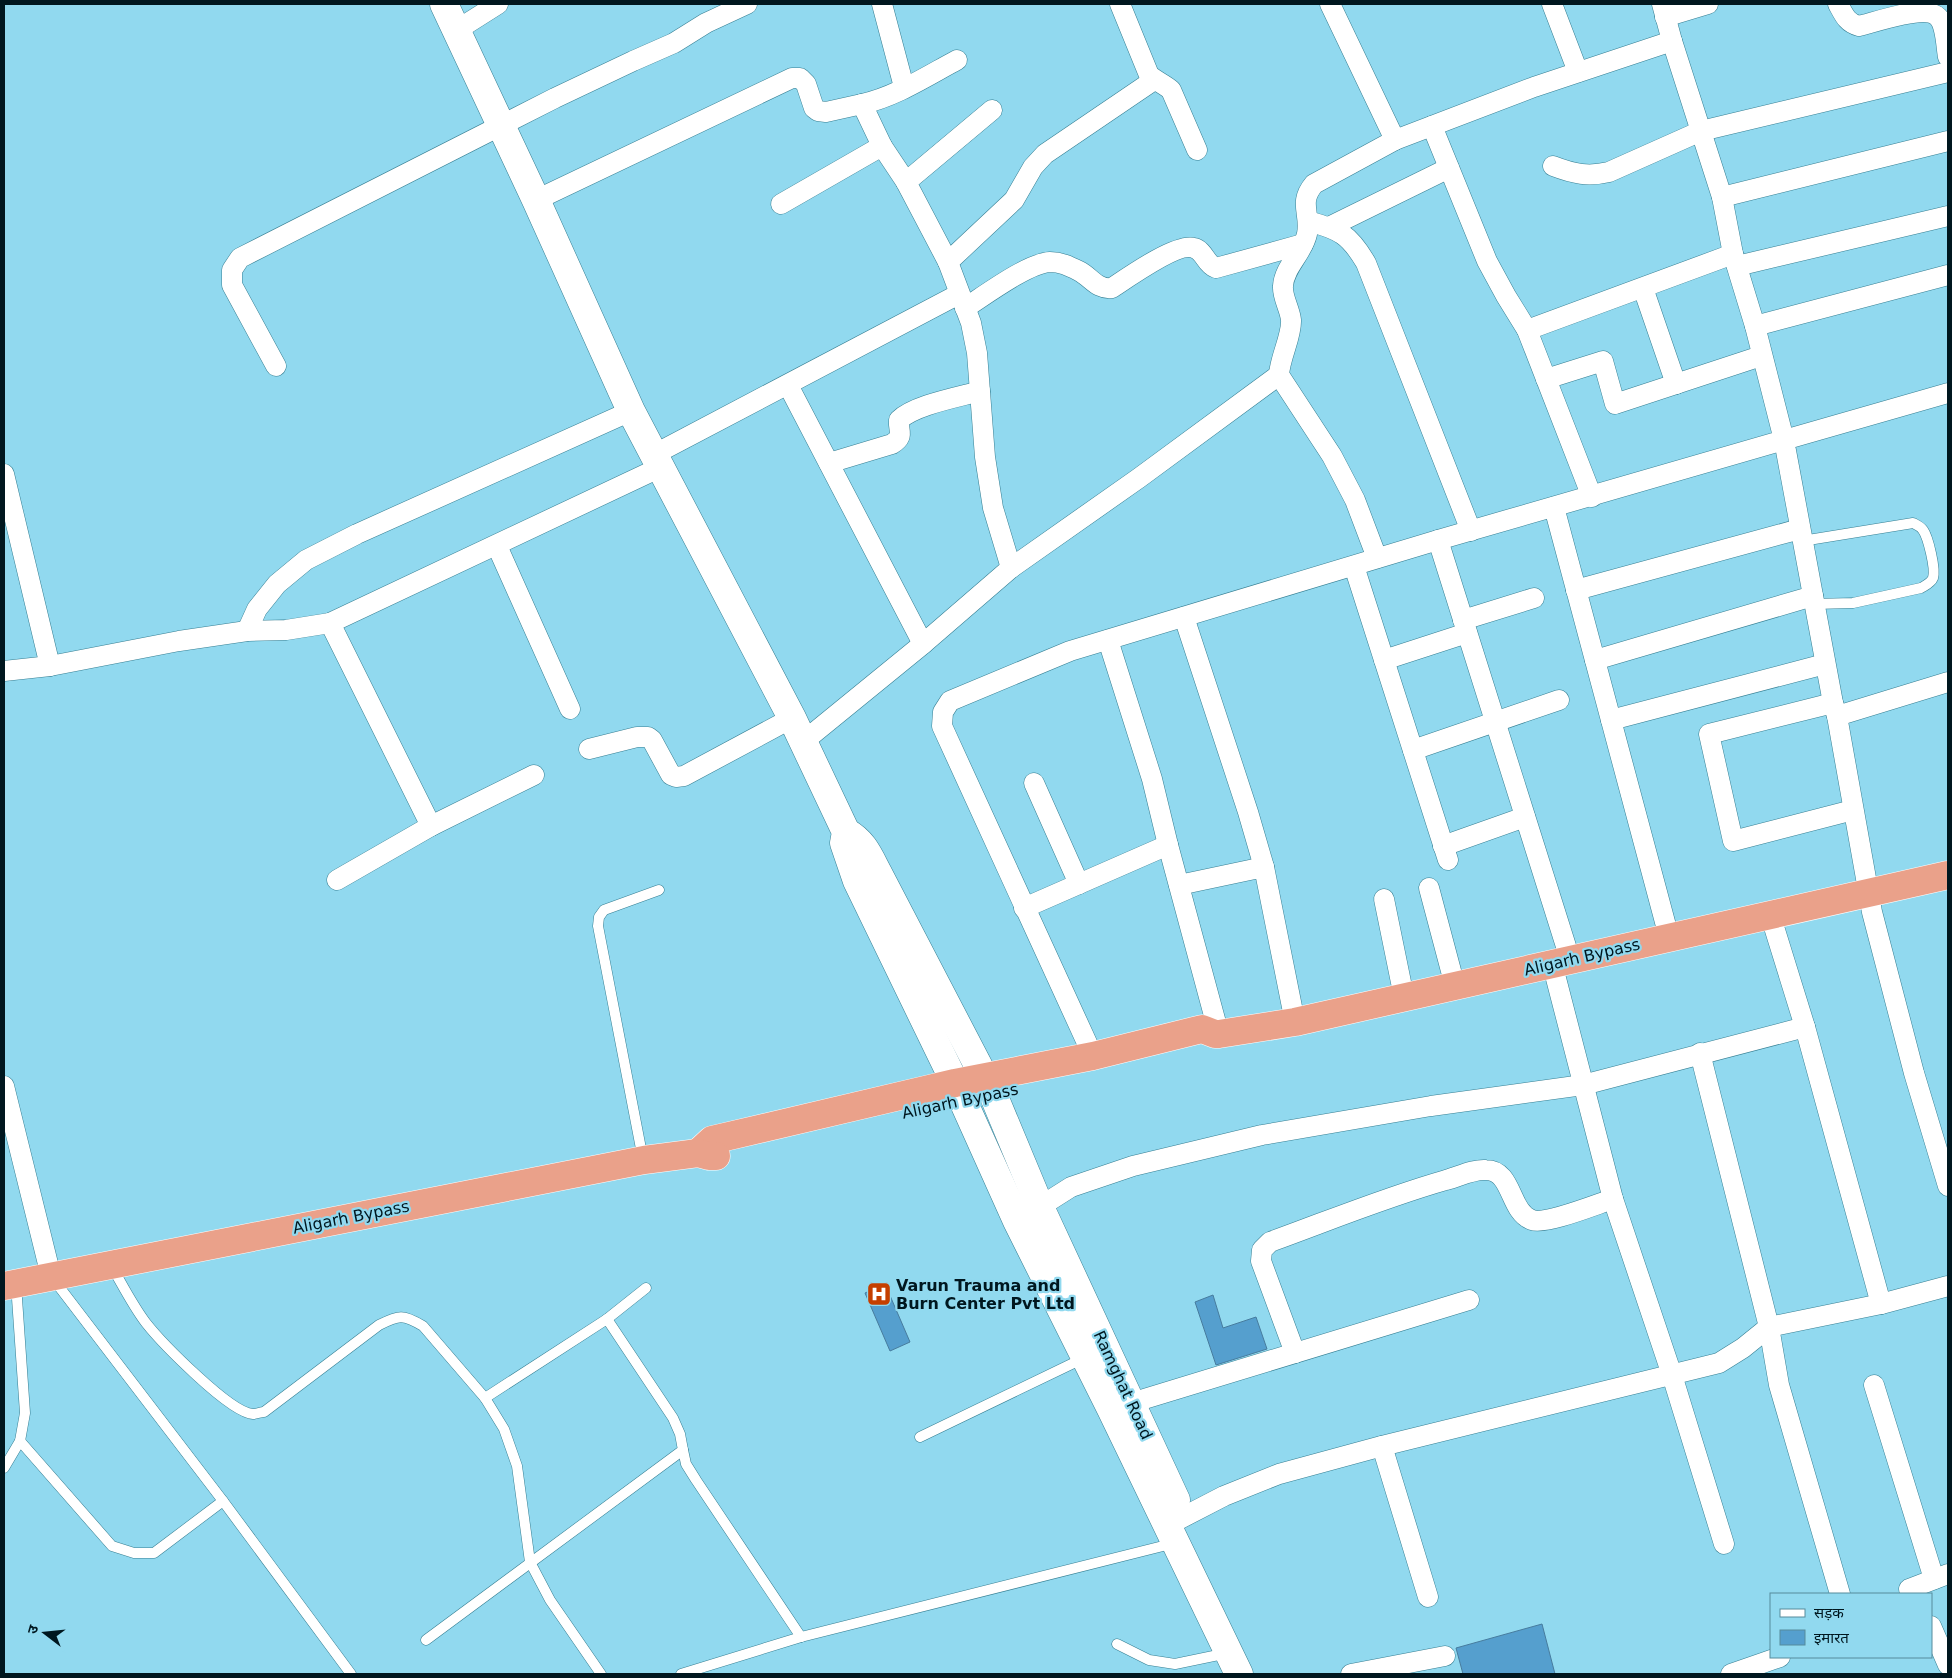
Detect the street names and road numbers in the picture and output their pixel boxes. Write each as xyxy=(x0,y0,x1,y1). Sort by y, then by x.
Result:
street label: Aligarh Bypass xyxy=(1522,934,1642,980)
street label: Aligarh Bypass xyxy=(900,1079,1020,1123)
street label: Aligarh Bypass xyxy=(291,1196,411,1238)
street label: Ramghat Road xyxy=(1090,1328,1156,1442)

